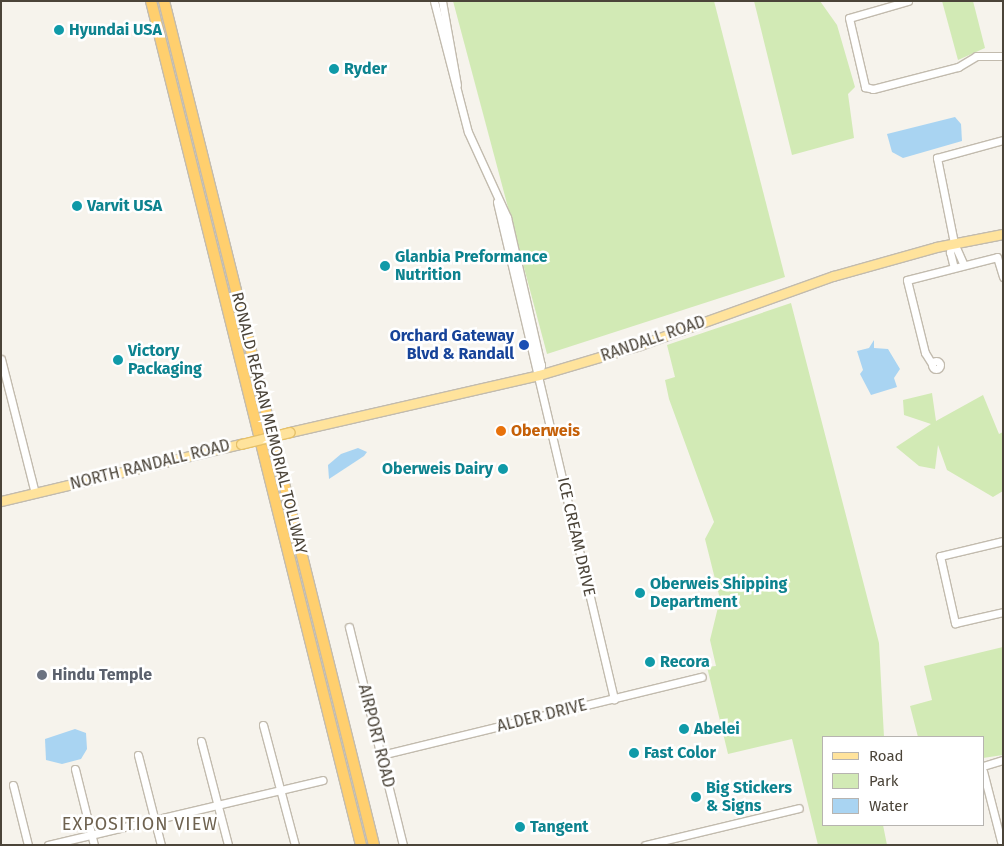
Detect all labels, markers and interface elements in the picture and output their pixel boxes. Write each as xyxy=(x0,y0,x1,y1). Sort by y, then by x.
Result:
place label: Hyundai USA xyxy=(69,20,162,40)
marker: Hyundai USA xyxy=(53,24,65,36)
place label: Ryder xyxy=(344,59,387,79)
marker: Ryder xyxy=(328,63,340,75)
place label: Varvit USA xyxy=(87,196,162,216)
marker: Varvit USA xyxy=(71,200,83,212)
place label: Glanbia Preformance Nutrition xyxy=(395,247,548,285)
marker: Glanbia Preformance Nutrition xyxy=(379,260,391,272)
street label: RONALD REAGAN MEMORIAL TOLLWAY xyxy=(227,290,311,556)
street label: RANDALL ROAD xyxy=(598,312,708,366)
place label: Orchard Gateway Blvd & Randall xyxy=(390,326,514,364)
marker: Orchard Gateway Blvd & Randall xyxy=(518,339,530,351)
place label: Victory Packaging xyxy=(128,341,202,379)
marker: Victory Packaging xyxy=(112,354,124,366)
place label: Oberweis xyxy=(511,421,580,441)
marker: Oberweis xyxy=(495,425,507,437)
street label: NORTH RANDALL ROAD xyxy=(68,436,232,494)
place label: Oberweis Dairy xyxy=(382,459,493,479)
marker: Oberweis Dairy xyxy=(497,463,509,475)
street label: ICE CREAM DRIVE xyxy=(553,476,599,598)
place label: Oberweis Shipping Department xyxy=(650,574,787,612)
marker: Oberweis Shipping Department xyxy=(634,587,646,599)
place label: Recora xyxy=(660,652,710,672)
marker: Recora xyxy=(644,656,656,668)
place label: Hindu Temple xyxy=(52,665,152,685)
marker: Hindu Temple xyxy=(36,669,48,681)
street label: AIRPORT ROAD xyxy=(354,682,398,790)
street label: ALDER DRIVE xyxy=(495,696,589,736)
place label: Abelei xyxy=(694,719,740,739)
marker: Abelei xyxy=(678,723,690,735)
legend xyxy=(822,736,984,826)
place label: Fast Color xyxy=(644,743,716,763)
marker: Fast Color xyxy=(628,747,640,759)
text: Road xyxy=(869,747,904,765)
text: Park xyxy=(869,772,899,790)
place label: Big Stickers & Signs xyxy=(706,778,792,816)
marker: Big Stickers & Signs xyxy=(690,791,702,803)
text: Water xyxy=(869,797,908,815)
district label: EXPOSITION VIEW xyxy=(60,813,220,835)
place label: Tangent xyxy=(530,817,589,837)
marker: Tangent xyxy=(514,821,526,833)

